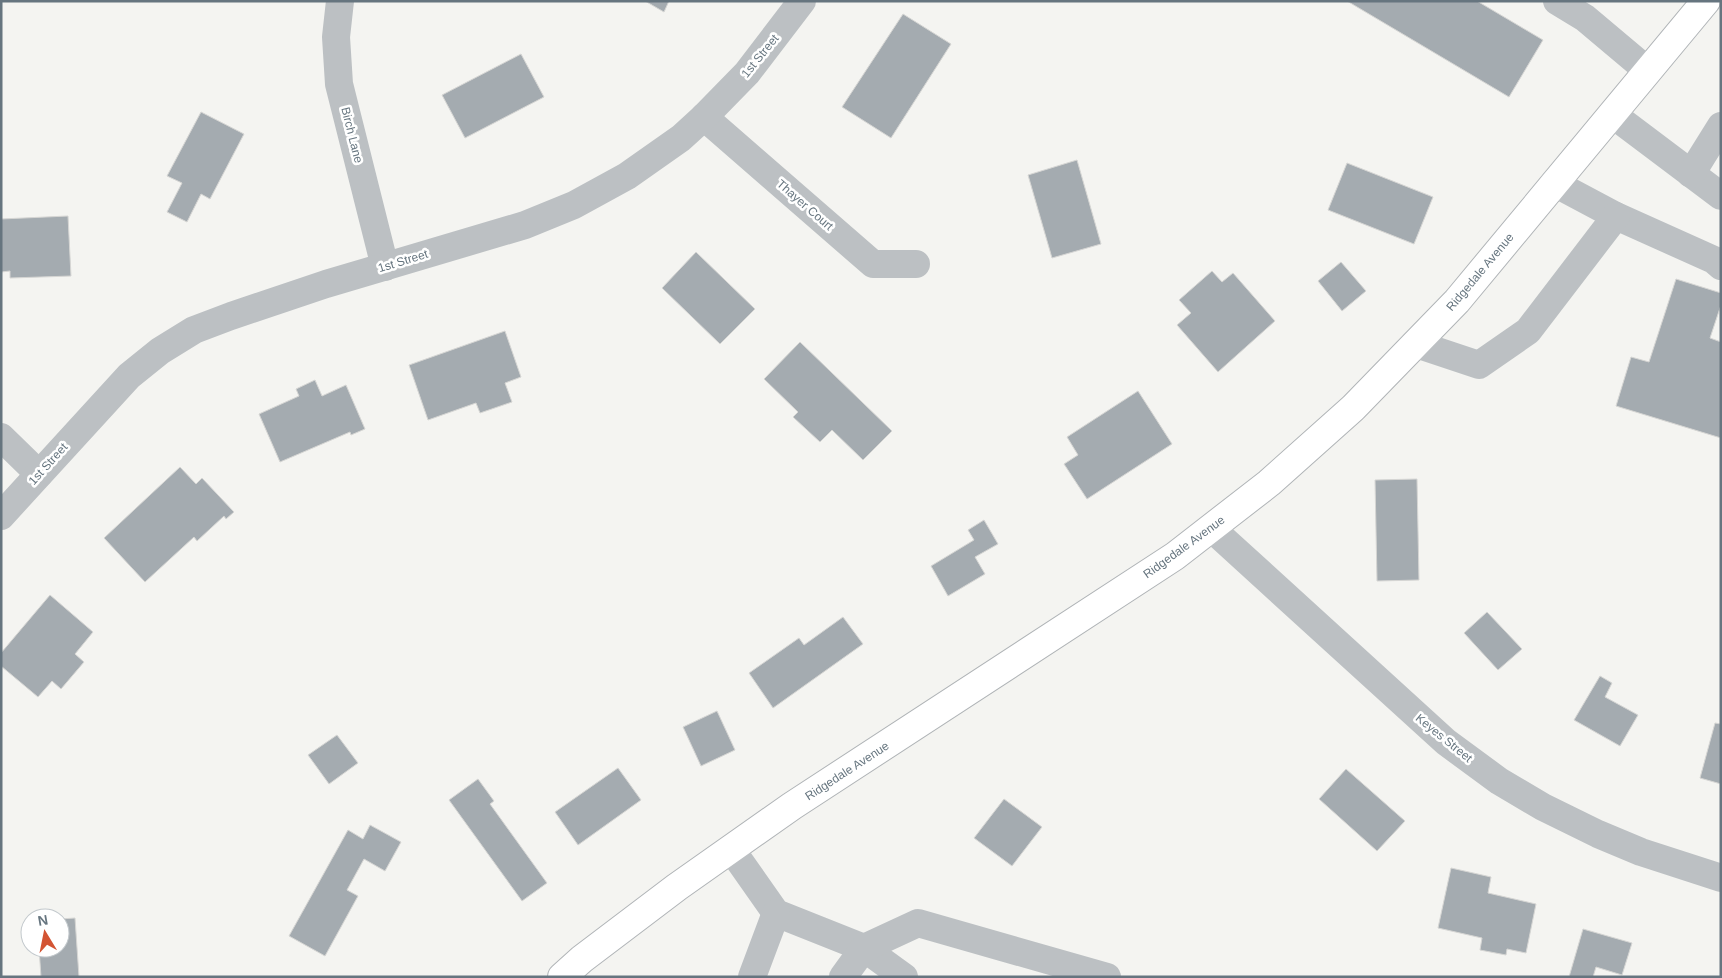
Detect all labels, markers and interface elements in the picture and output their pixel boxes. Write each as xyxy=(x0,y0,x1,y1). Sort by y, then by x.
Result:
street label: 1st Street xyxy=(738,31,782,80)
street label: Birch Lane xyxy=(338,105,366,165)
street label: Thayer Court xyxy=(774,177,837,234)
street label: Ridgedale Avenue xyxy=(1443,230,1517,314)
street label: 1st Street xyxy=(376,247,430,275)
street label: 1st Street xyxy=(26,440,71,488)
street label: Ridgedale Avenue xyxy=(1141,513,1228,581)
street label: Keyes Street xyxy=(1413,711,1476,765)
street label: Ridgedale Avenue xyxy=(802,738,892,803)
north arrow xyxy=(20,908,70,958)
text: N xyxy=(36,911,49,929)

